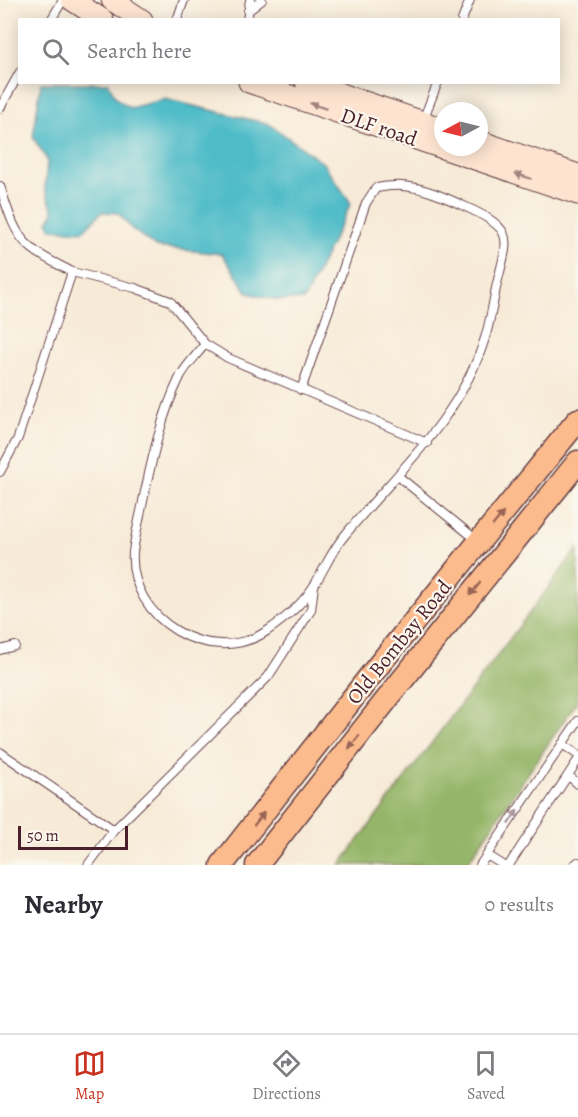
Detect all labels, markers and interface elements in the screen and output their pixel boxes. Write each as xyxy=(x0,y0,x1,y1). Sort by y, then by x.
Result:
search box xyxy=(18,18,560,84)
icon: search xyxy=(39,35,72,68)
text: Search here xyxy=(87,36,192,66)
one-way arrow xyxy=(309,101,327,110)
street label: DLF road xyxy=(337,101,422,153)
north arrow xyxy=(434,102,488,156)
one-way arrow xyxy=(514,170,532,180)
one-way arrow xyxy=(491,511,504,527)
street label: Old Bombay Road xyxy=(340,573,458,710)
one-way arrow xyxy=(469,581,482,597)
one-way arrow xyxy=(348,734,361,750)
one-way arrow xyxy=(507,809,519,825)
one-way arrow xyxy=(252,811,265,827)
scale bar xyxy=(18,823,128,850)
text: 50 m xyxy=(27,825,59,847)
text: Nearby xyxy=(24,887,103,922)
text: 0 results xyxy=(485,891,554,918)
tab: Map xyxy=(73,1047,106,1105)
tab: Directions xyxy=(252,1047,321,1105)
tab: Saved xyxy=(467,1047,505,1105)

